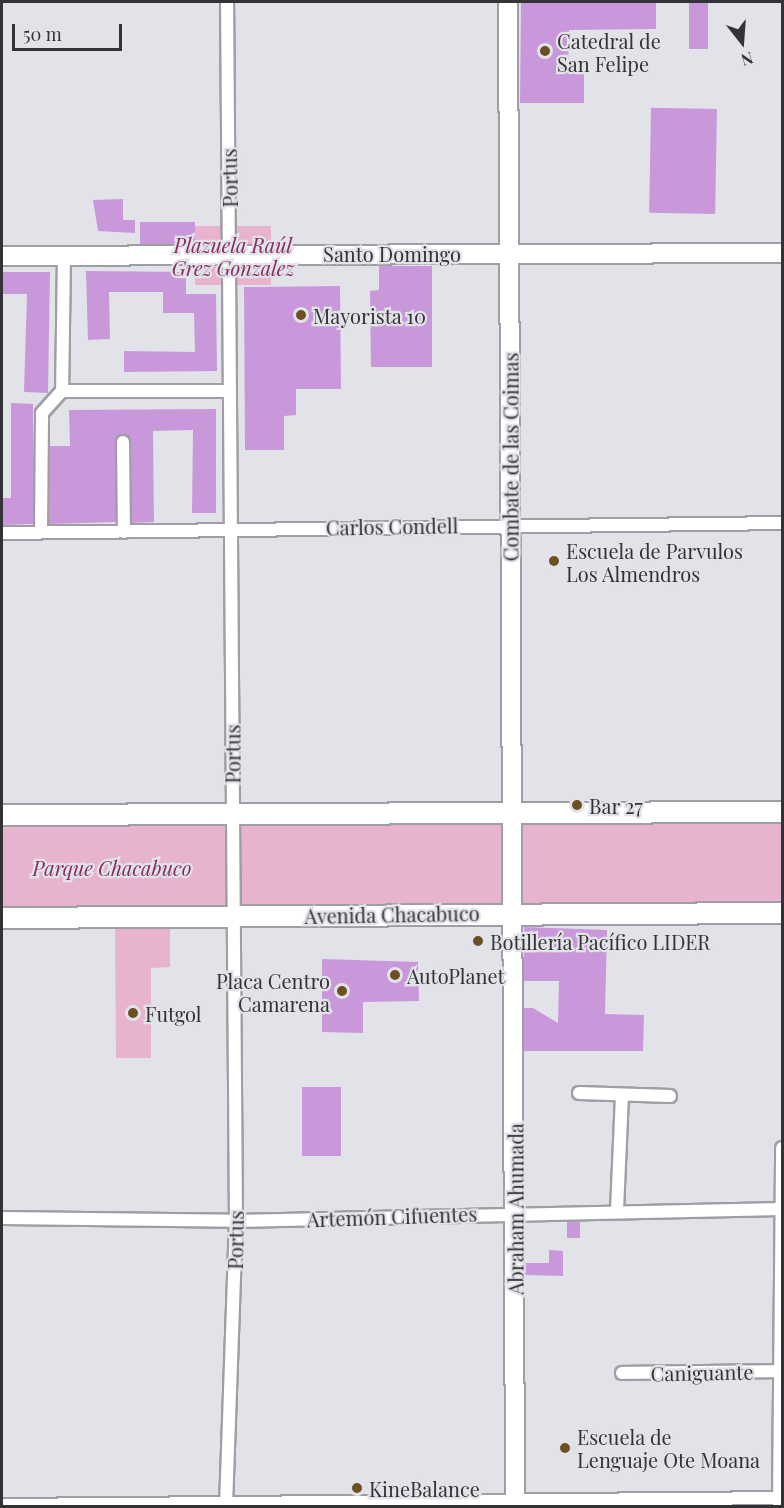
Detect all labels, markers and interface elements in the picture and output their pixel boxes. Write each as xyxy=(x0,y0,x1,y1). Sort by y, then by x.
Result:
scale bar xyxy=(15,12,124,50)
north arrow xyxy=(712,12,772,72)
text: 50 m xyxy=(23,22,62,46)
place label: Catedral de San Felipe xyxy=(557,28,661,75)
marker: Catedral de San Felipe xyxy=(538,44,552,58)
text: N xyxy=(739,48,756,71)
street label: Portus xyxy=(216,148,242,208)
park label: Plazuela Raúl Grez Gonzalez xyxy=(172,232,294,279)
street label: Santo Domingo xyxy=(323,241,461,265)
place label: Mayorista 10 xyxy=(313,303,426,327)
marker: Mayorista 10 xyxy=(294,308,308,322)
street label: Combate de las Coimas xyxy=(498,352,522,562)
street label: Carlos Condell xyxy=(326,513,458,539)
place label: Escuela de Parvulos Los Almendros xyxy=(566,538,743,585)
marker: Escuela de Parvulos Los Almendros xyxy=(547,554,561,568)
street label: Portus xyxy=(220,725,244,783)
place label: Bar 27 xyxy=(589,793,643,817)
marker: Bar 27 xyxy=(570,798,584,812)
park label: Parque Chacabuco xyxy=(33,855,191,879)
street label: Avenida Chacabuco xyxy=(304,900,480,928)
place label: Botillería Pacífico LIDER xyxy=(490,929,711,953)
marker: Botillería Pacífico LIDER xyxy=(471,934,485,948)
place label: AutoPlanet xyxy=(407,963,505,987)
place label: Placa Centro Camarena xyxy=(216,968,330,1015)
marker: AutoPlanet xyxy=(388,968,402,982)
marker: Placa Centro Camarena xyxy=(335,984,349,998)
place label: Futgol xyxy=(145,1001,202,1025)
marker: Futgol xyxy=(126,1006,140,1020)
street label: Abraham Ahumada xyxy=(503,1123,527,1295)
street label: Artemón Cifuentes xyxy=(306,1201,478,1231)
street label: Portus xyxy=(222,1210,248,1270)
street label: Caniguante xyxy=(650,1359,754,1385)
place label: Escuela de Lenguaje Ote Moana xyxy=(577,1424,760,1471)
marker: Escuela de Lenguaje Ote Moana xyxy=(558,1441,572,1455)
place label: KineBalance xyxy=(369,1476,480,1500)
marker: KineBalance xyxy=(350,1481,364,1495)

